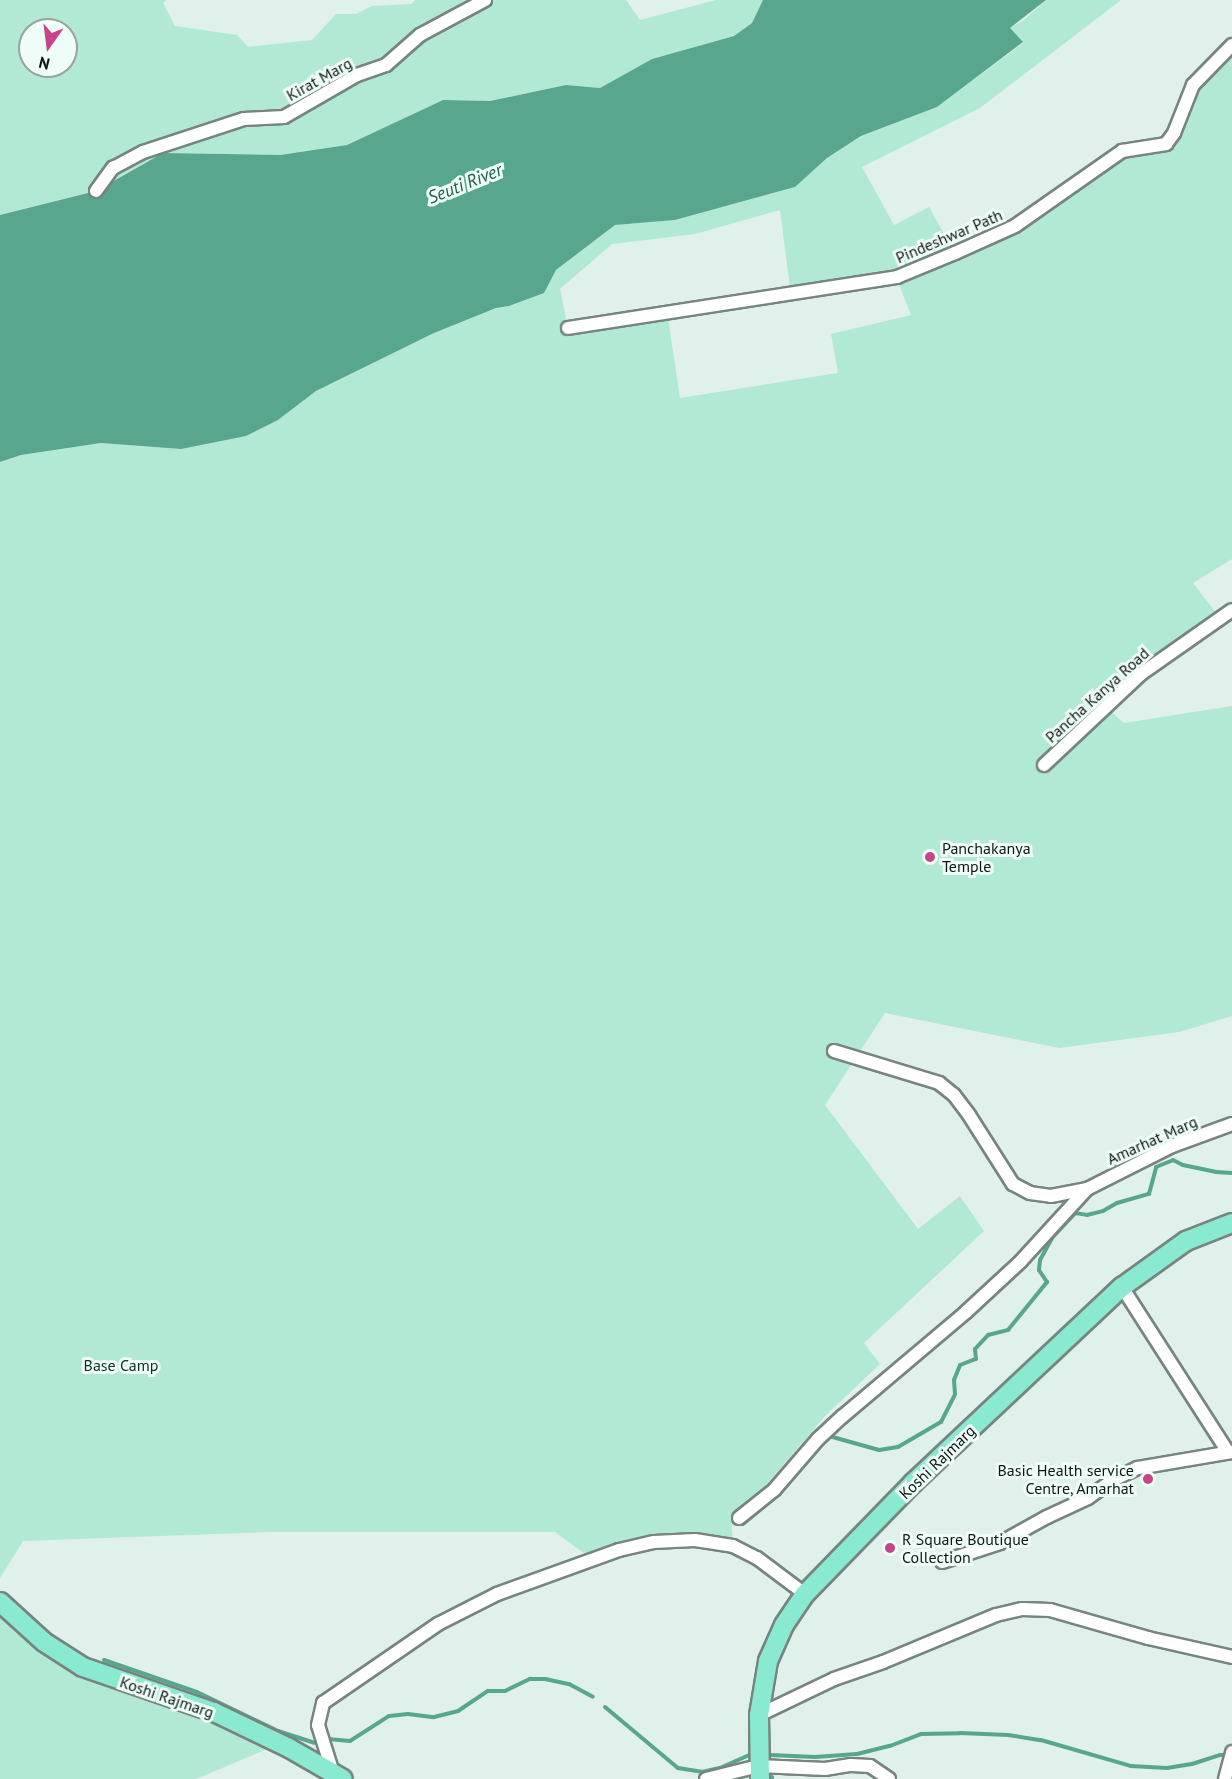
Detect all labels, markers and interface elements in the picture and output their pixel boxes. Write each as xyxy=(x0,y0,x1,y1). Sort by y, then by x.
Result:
north arrow xyxy=(18,18,78,78)
text: N xyxy=(37,53,52,75)
street label: Kirat Marg xyxy=(283,53,355,105)
water label: Seuti River xyxy=(425,159,505,209)
street label: Pindeshwar Path xyxy=(893,205,1005,267)
street label: Pancha Kanya Road xyxy=(1041,643,1153,747)
place label: Panchakanya Temple xyxy=(942,838,1031,876)
marker: Panchakanya Temple xyxy=(923,850,937,864)
street label: Amarhat Marg xyxy=(1104,1112,1200,1168)
park label: Base Camp xyxy=(84,1355,158,1375)
street label: Koshi Rajmarg xyxy=(895,1421,979,1503)
place label: Basic Health service Centre, Amarhat xyxy=(997,1460,1134,1498)
marker: Basic Health service Centre, Amarhat xyxy=(1139,1470,1157,1488)
place label: R Square Boutique Collection xyxy=(902,1529,1029,1567)
marker: R Square Boutique Collection xyxy=(883,1541,897,1555)
street label: Koshi Rajmarg xyxy=(117,1672,217,1722)

